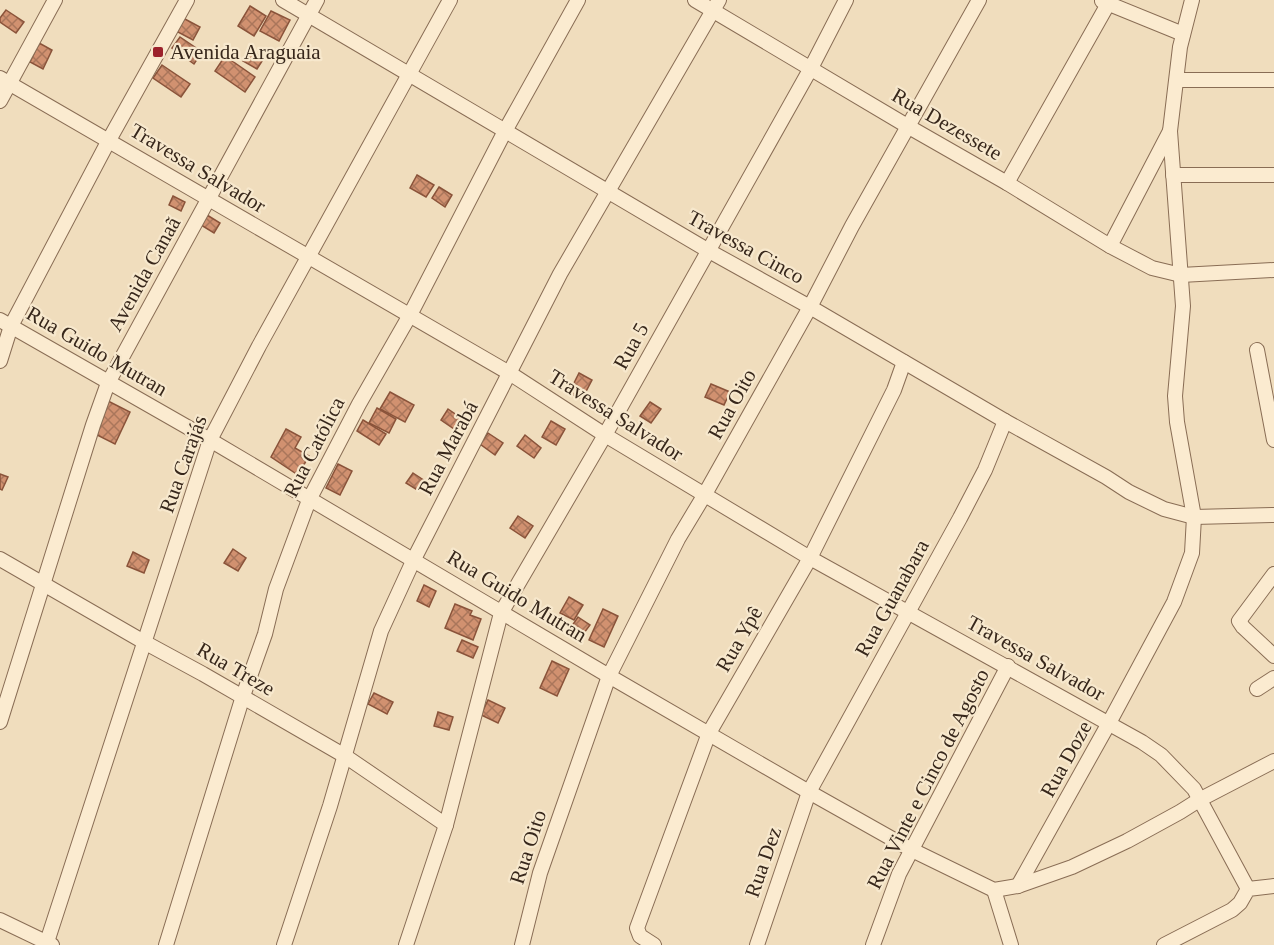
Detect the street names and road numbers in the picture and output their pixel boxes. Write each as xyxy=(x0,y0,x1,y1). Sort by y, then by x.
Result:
street label: Rua Dezessete xyxy=(888,83,1006,165)
street label: Travessa Salvador xyxy=(126,118,270,218)
street label: Travessa Cinco xyxy=(684,205,808,289)
street label: Avenida Canaã xyxy=(103,212,186,335)
street label: Rua Guido Mutran xyxy=(22,301,172,401)
street label: Rua 5 xyxy=(608,319,654,373)
street label: Travessa Salvador xyxy=(544,364,688,466)
street label: Rua Oito xyxy=(703,365,761,443)
street label: Rua Católica xyxy=(279,392,350,501)
street label: Rua Marabá xyxy=(413,396,483,499)
street label: Rua Carajás xyxy=(154,412,212,516)
street label: Rua Guanabara xyxy=(850,535,934,661)
street label: Rua Guido Mutran xyxy=(443,545,592,647)
street label: Rua Ypê xyxy=(711,602,767,676)
street label: Travessa Salvador xyxy=(963,610,1109,706)
street label: Rua Treze xyxy=(193,637,279,701)
street label: Rua Vinte e Cinco de Agosto xyxy=(862,665,994,893)
street label: Rua Doze xyxy=(1035,717,1097,801)
street label: Rua Oito xyxy=(505,807,551,887)
street label: Rua Dez xyxy=(740,824,786,900)

